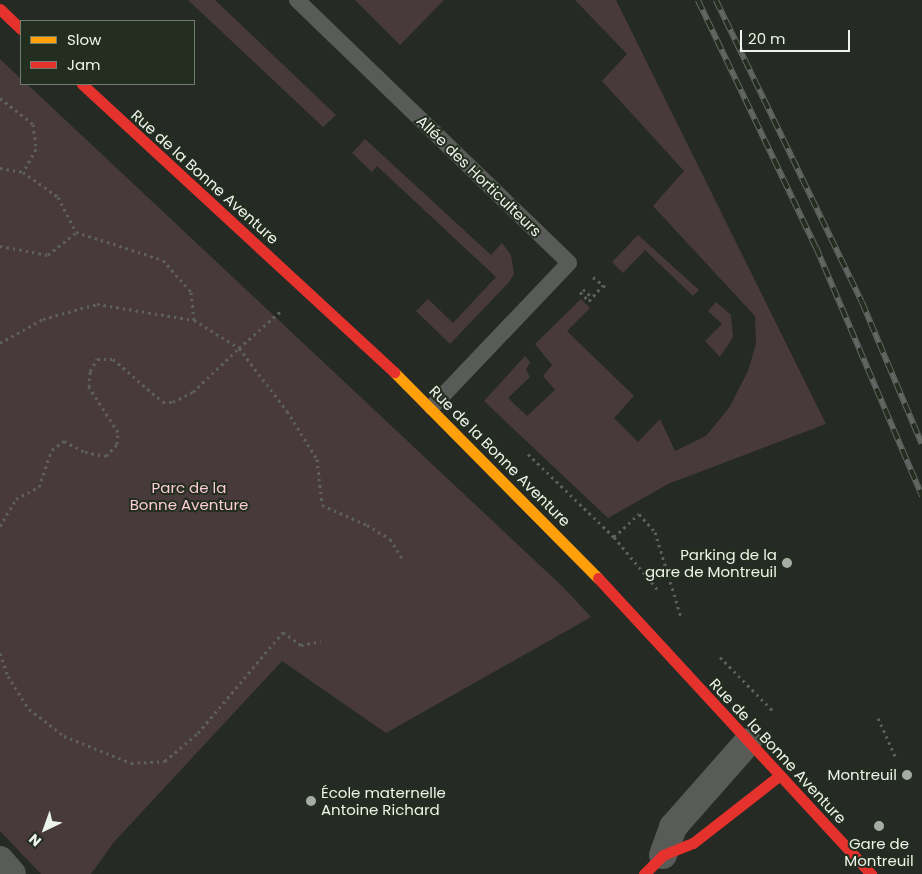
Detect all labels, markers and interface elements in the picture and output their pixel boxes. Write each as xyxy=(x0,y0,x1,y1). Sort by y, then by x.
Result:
legend xyxy=(20,20,195,85)
scale bar xyxy=(742,20,852,52)
text: 20 m xyxy=(748,28,786,49)
text: Slow xyxy=(67,29,101,50)
text: Jam xyxy=(67,54,101,75)
street label: Rue de la Bonne Aventure xyxy=(128,106,282,248)
street label: Allée des Horticulteurs xyxy=(413,112,545,240)
street label: Rue de la Bonne Aventure xyxy=(426,382,574,530)
park label: Parc de la Bonne Aventure xyxy=(130,478,248,513)
place label: Parking de la gare de Montreuil xyxy=(645,545,777,580)
marker: Parking de la gare de Montreuil xyxy=(781,557,793,569)
street label: Rue de la Bonne Aventure xyxy=(706,675,850,827)
place label: Montreuil xyxy=(828,766,897,784)
marker: Montreuil xyxy=(901,769,913,781)
place label: École maternelle Antoine Richard xyxy=(321,783,446,818)
marker: École maternelle Antoine Richard xyxy=(305,795,317,807)
north arrow xyxy=(20,804,70,854)
marker: Gare de Montreuil xyxy=(873,820,885,832)
text: N xyxy=(24,829,46,851)
place label: Gare de Montreuil xyxy=(844,834,914,869)

